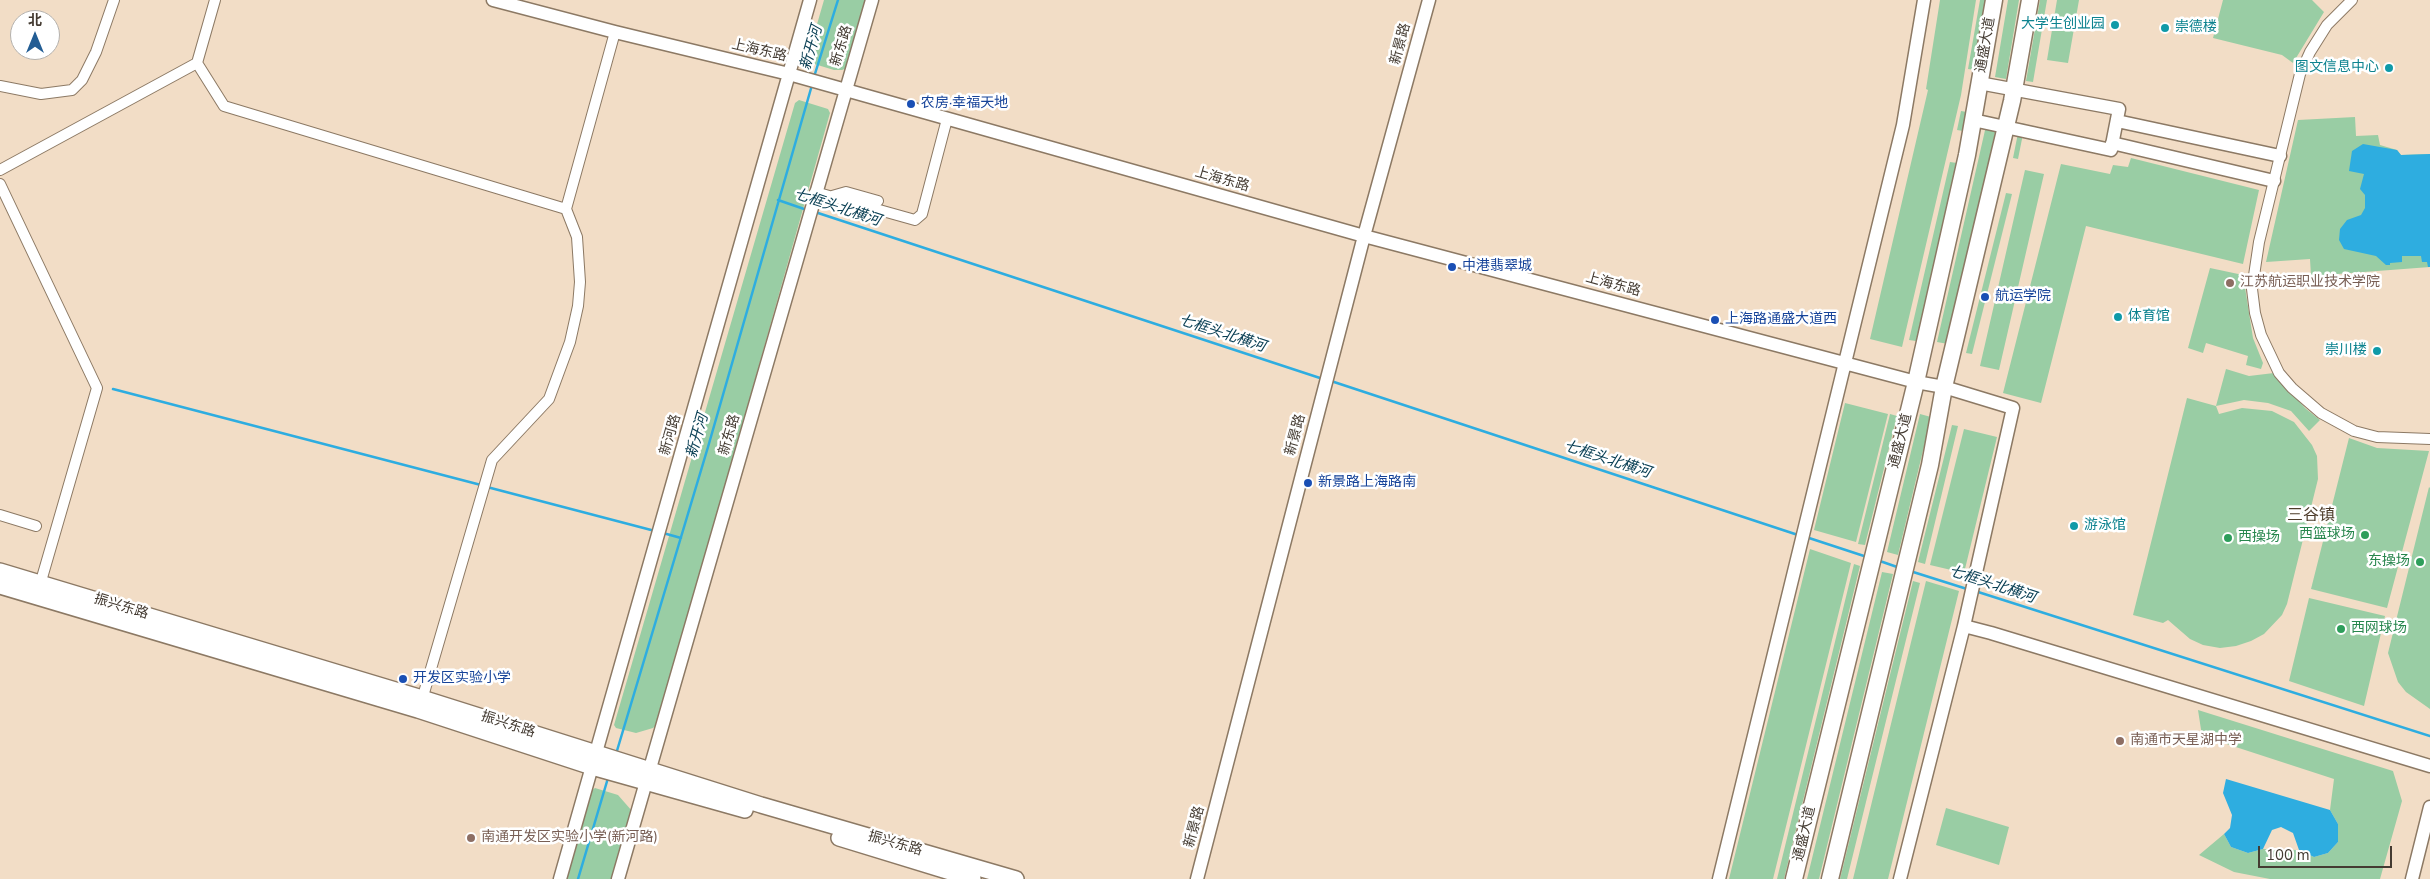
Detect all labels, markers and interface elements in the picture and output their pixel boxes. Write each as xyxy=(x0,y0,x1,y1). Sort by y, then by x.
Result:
north arrow xyxy=(10,10,60,60)
text: 北 xyxy=(28,11,42,30)
street label: 通盛大道 xyxy=(1973,16,1999,74)
place label: 大学生创业园 xyxy=(2021,17,2105,33)
marker: 大学生创业园 xyxy=(2109,19,2121,31)
place label: 崇德楼 xyxy=(2175,20,2217,36)
street label: 新景路 xyxy=(1387,22,1415,66)
marker: 崇德楼 xyxy=(2159,22,2171,34)
street label: 新东路 xyxy=(828,23,856,69)
water label: 新开河 xyxy=(797,24,827,72)
street label: 上海东路 xyxy=(730,37,788,65)
place label: 图文信息中心 xyxy=(2295,60,2379,76)
marker: 图文信息中心 xyxy=(2383,62,2395,74)
place label: 农房·幸福天地 xyxy=(921,96,1008,112)
marker: 农房·幸福天地 xyxy=(905,98,917,110)
street label: 上海东路 xyxy=(1193,164,1251,196)
water label: 七框头北横河 xyxy=(791,186,883,230)
place label: 中港翡翠城 xyxy=(1462,259,1532,275)
marker: 中港翡翠城 xyxy=(1446,261,1458,273)
street label: 上海东路 xyxy=(1584,270,1642,300)
place label: 江苏航运职业技术学院 xyxy=(2240,275,2380,291)
marker: 江苏航运职业技术学院 xyxy=(2224,277,2236,289)
place label: 航运学院 xyxy=(1995,289,2051,305)
marker: 航运学院 xyxy=(1979,291,1991,303)
place label: 体育馆 xyxy=(2128,309,2170,325)
marker: 体育馆 xyxy=(2112,311,2124,323)
water label: 七框头北横河 xyxy=(1176,312,1268,356)
place label: 上海路通盛大道西 xyxy=(1725,312,1837,328)
marker: 上海路通盛大道西 xyxy=(1709,314,1721,326)
place label: 崇川楼 xyxy=(2325,343,2367,359)
marker: 崇川楼 xyxy=(2371,345,2383,357)
street label: 新河路 xyxy=(657,412,685,458)
water label: 新开河 xyxy=(683,412,713,460)
street label: 新东路 xyxy=(716,412,744,458)
street label: 通盛大道 xyxy=(1886,412,1916,470)
street label: 新景路 xyxy=(1282,413,1310,457)
water label: 七框头北横河 xyxy=(1561,438,1653,482)
place label: 新景路上海路南 xyxy=(1318,475,1416,491)
marker: 新景路上海路南 xyxy=(1302,477,1314,489)
district label: 三谷镇 xyxy=(2287,506,2335,526)
place label: 游泳馆 xyxy=(2084,518,2126,534)
marker: 游泳馆 xyxy=(2068,520,2080,532)
place label: 西篮球场 xyxy=(2299,527,2355,543)
marker: 西篮球场 xyxy=(2359,529,2371,541)
place label: 西操场 xyxy=(2238,530,2280,546)
marker: 西操场 xyxy=(2222,532,2234,544)
place label: 东操场 xyxy=(2368,554,2410,570)
marker: 东操场 xyxy=(2414,556,2426,568)
water label: 七框头北横河 xyxy=(1946,563,2038,607)
street label: 振兴东路 xyxy=(92,591,150,623)
place label: 西网球场 xyxy=(2351,621,2407,637)
marker: 西网球场 xyxy=(2335,623,2347,635)
place label: 开发区实验小学 xyxy=(413,671,511,687)
marker: 开发区实验小学 xyxy=(397,673,409,685)
street label: 振兴东路 xyxy=(479,708,537,742)
place label: 南通市天星湖中学 xyxy=(2130,733,2242,749)
marker: 南通市天星湖中学 xyxy=(2114,735,2126,747)
street label: 新景路 xyxy=(1181,805,1209,849)
street label: 通盛大道 xyxy=(1791,805,1819,863)
street label: 振兴东路 xyxy=(866,828,924,860)
place label: 南通开发区实验小学(新河路) xyxy=(481,830,658,846)
marker: 南通开发区实验小学(新河路) xyxy=(465,832,477,844)
scale bar xyxy=(2260,836,2394,868)
text: 100 m xyxy=(2266,845,2310,865)

